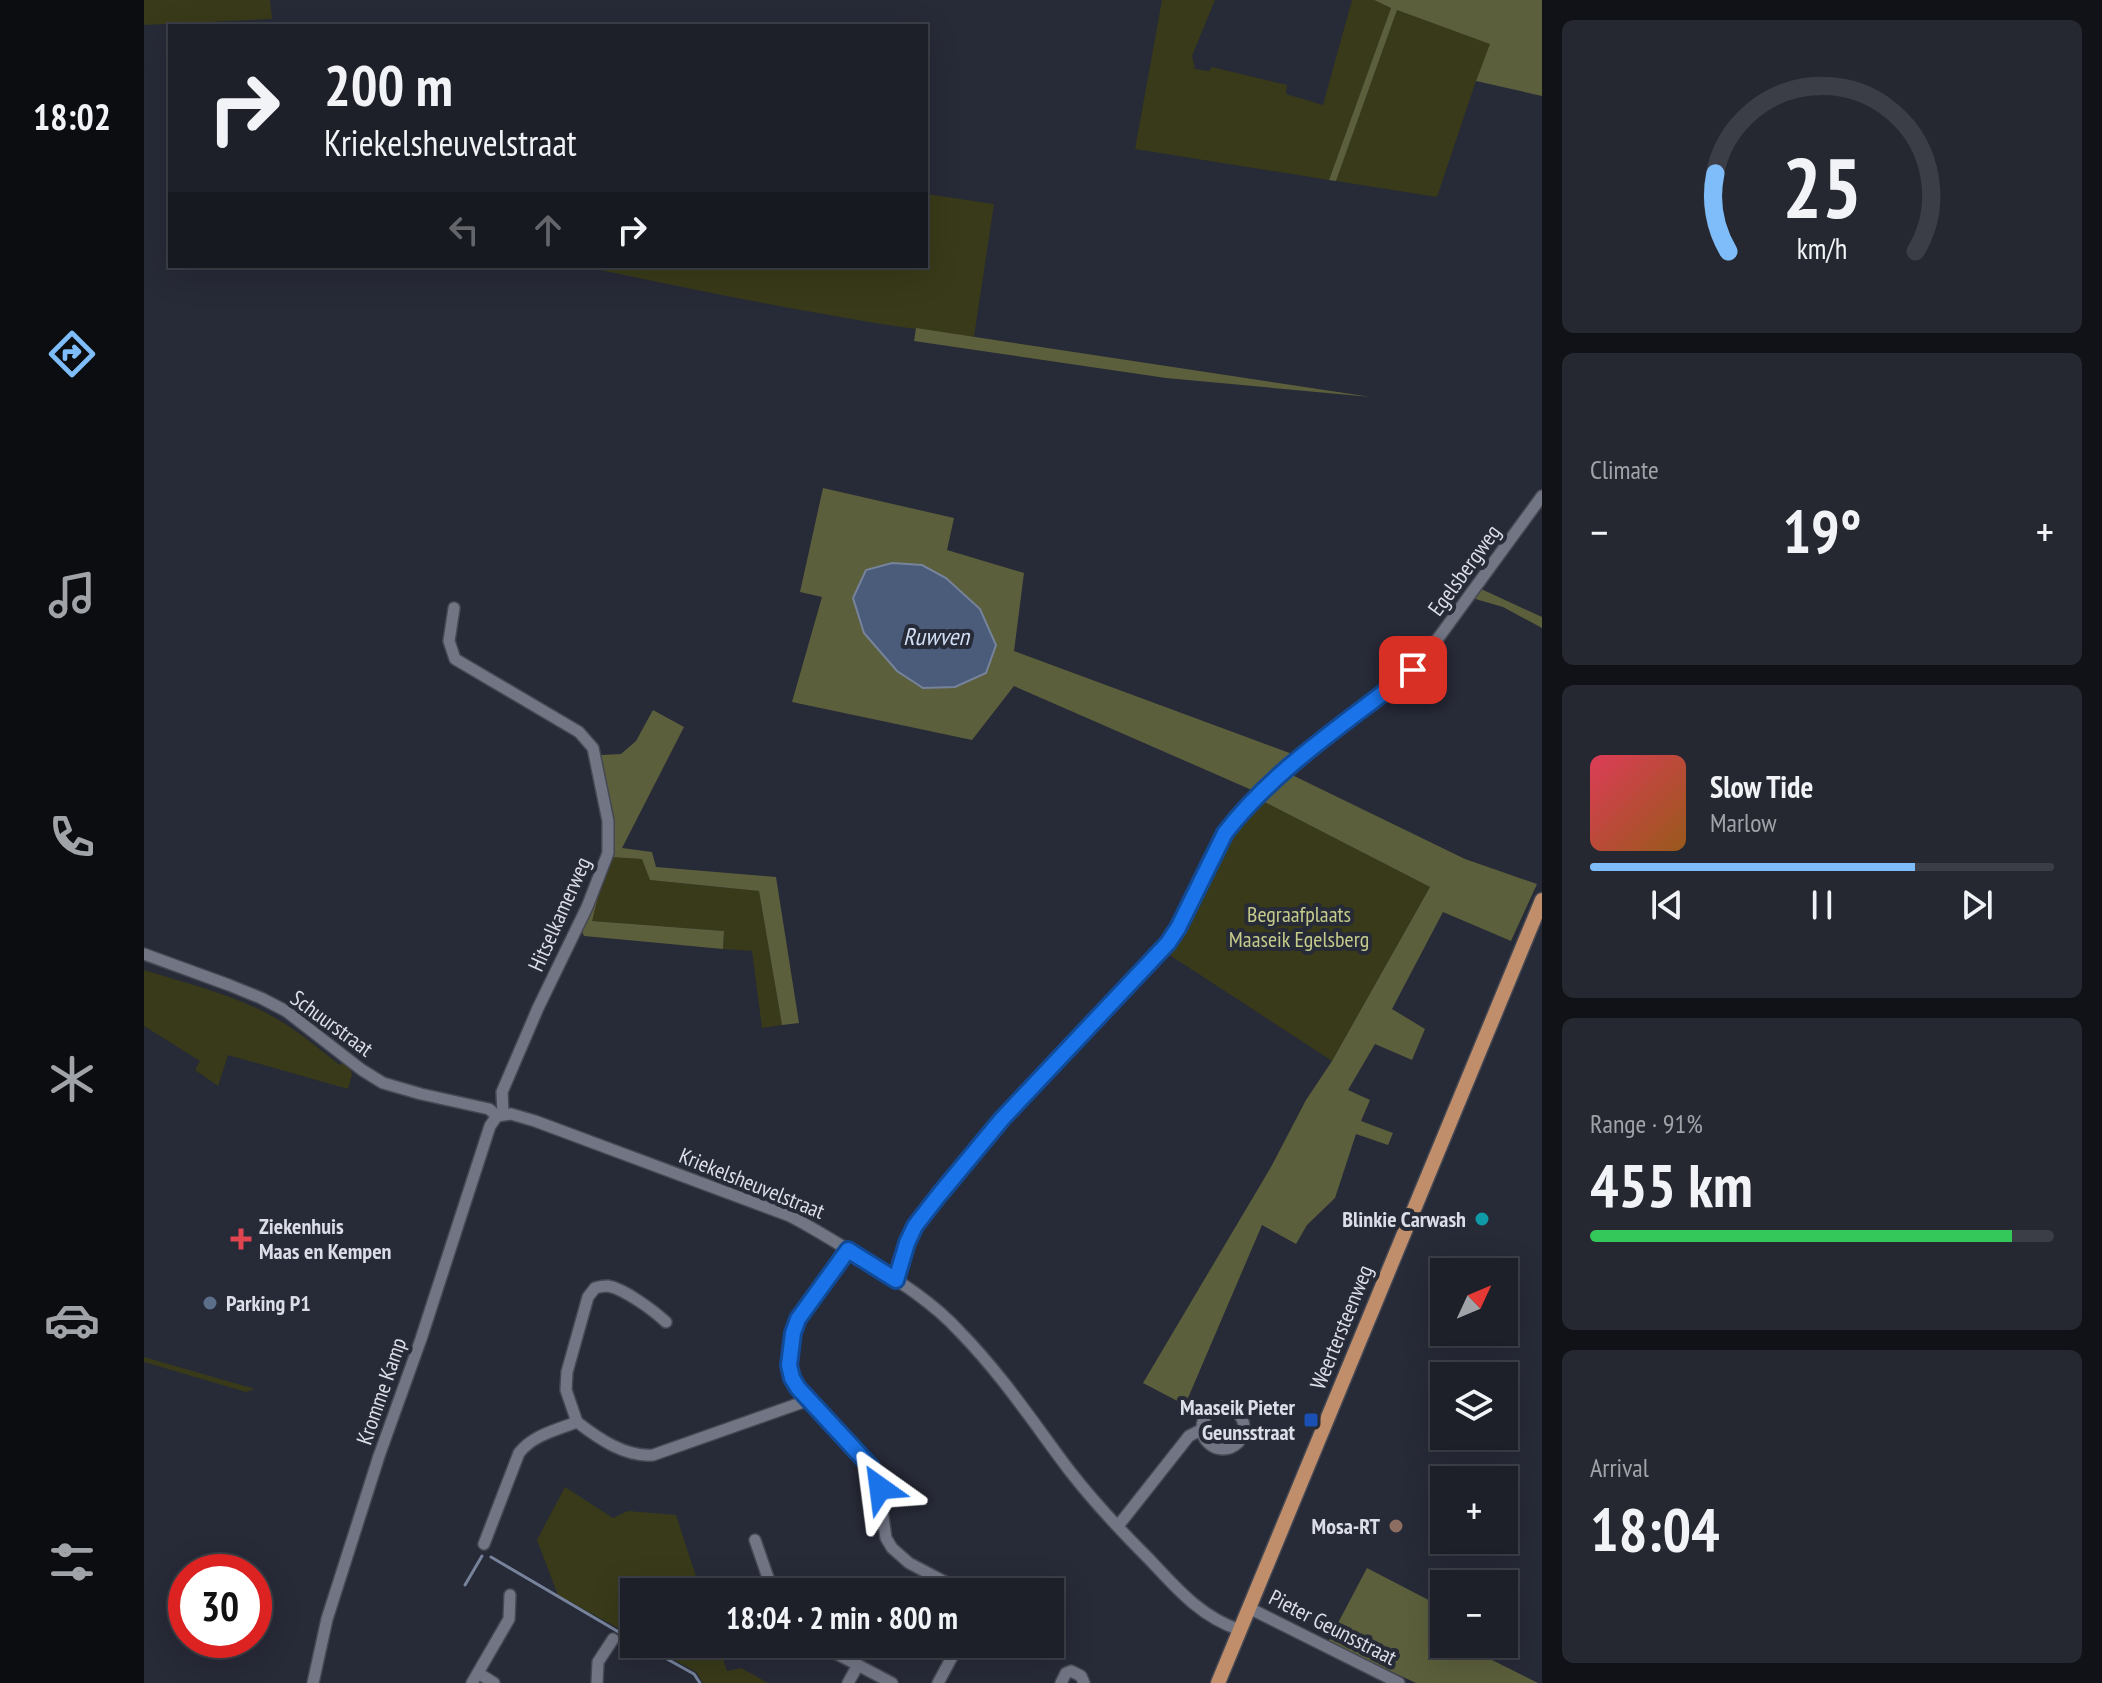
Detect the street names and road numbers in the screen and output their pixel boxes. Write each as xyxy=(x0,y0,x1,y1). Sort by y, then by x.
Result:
street label: Egelsbergweg xyxy=(1422,519,1506,621)
street label: Hitselkamerweg xyxy=(521,852,597,976)
street label: Schuurstraat xyxy=(285,984,379,1062)
street label: Kriekelsheuvelstraat xyxy=(675,1141,829,1225)
street label: Weertersteenweg xyxy=(1303,1261,1379,1393)
street label: Kromme Kamp xyxy=(350,1334,412,1448)
street label: Pieter Geunsstraat xyxy=(1265,1583,1401,1671)

